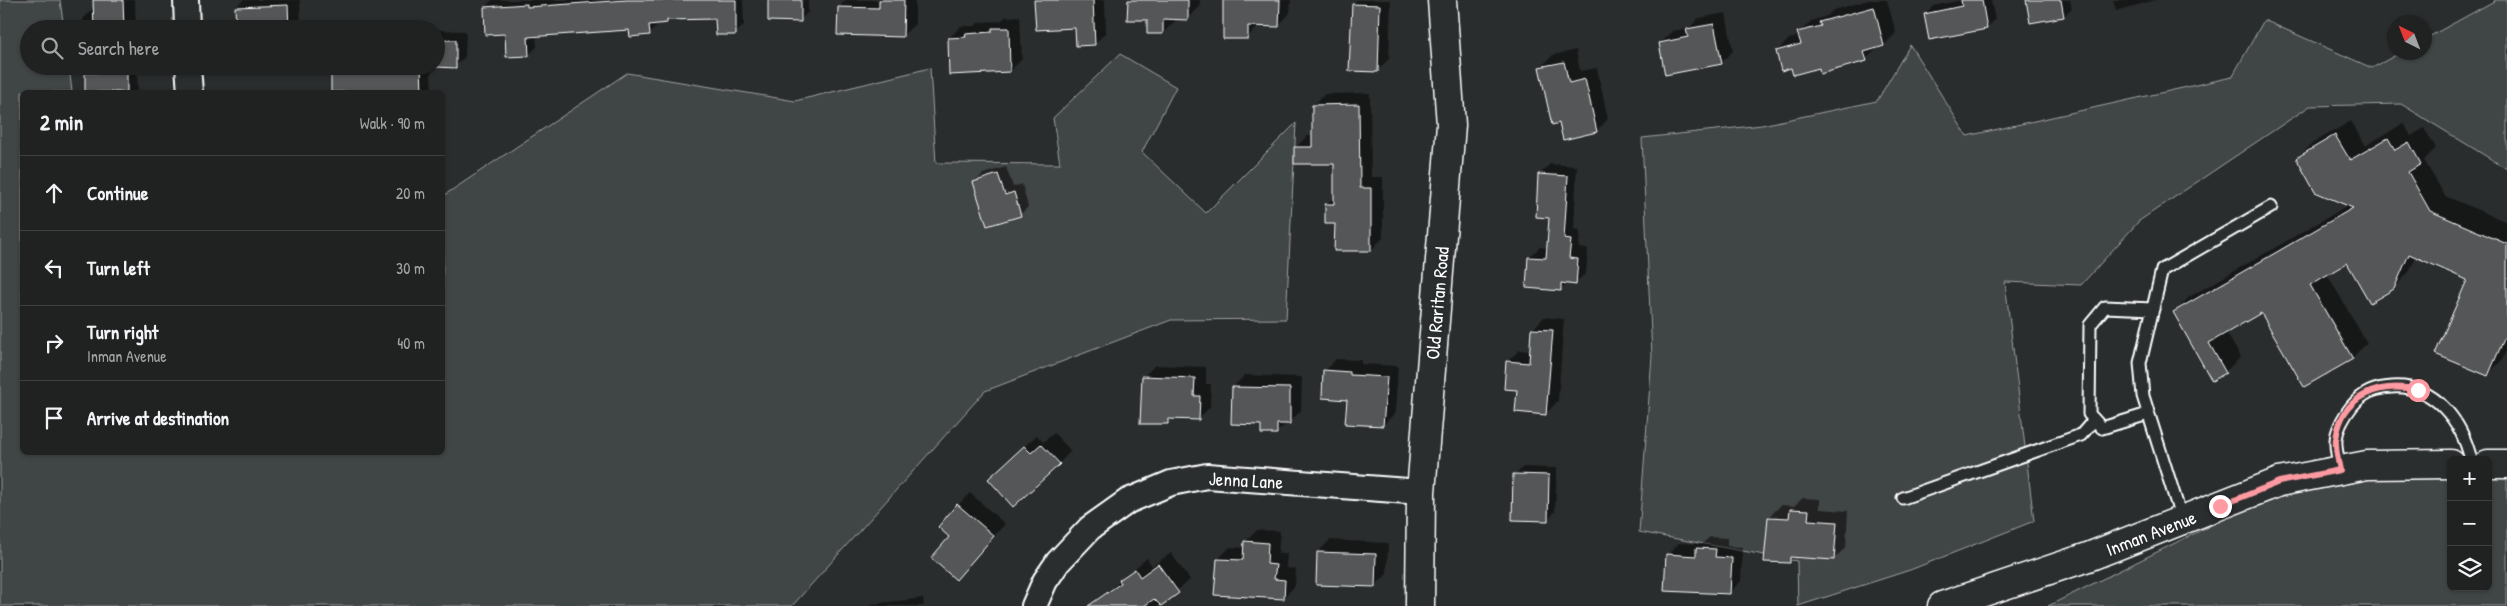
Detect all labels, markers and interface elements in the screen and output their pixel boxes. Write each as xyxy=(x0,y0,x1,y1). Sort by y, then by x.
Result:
north arrow xyxy=(2387,15,2432,60)
search box xyxy=(20,20,445,75)
icon: search xyxy=(38,34,66,62)
text: Search here xyxy=(78,35,159,61)
text: 2 min xyxy=(40,108,83,137)
text: Walk · 90 m xyxy=(360,112,425,134)
icon: ahead xyxy=(40,179,68,207)
text: Continue xyxy=(87,180,148,206)
text: 20 m xyxy=(396,182,425,204)
street label: Old Raritan Road xyxy=(1419,245,1455,360)
icon: left xyxy=(40,254,68,282)
text: Turn left xyxy=(87,255,150,281)
text: 30 m xyxy=(396,257,425,279)
text: Turn right xyxy=(87,319,158,345)
icon: right xyxy=(40,329,68,357)
text: 40 m xyxy=(397,332,425,354)
text: Inman Avenue xyxy=(87,345,167,367)
route start xyxy=(2407,379,2430,402)
icon: arrive xyxy=(40,404,68,432)
text: Arrive at destination xyxy=(87,405,229,431)
map controls xyxy=(2447,456,2492,591)
button: + xyxy=(2447,456,2492,501)
street label: Jenna Lane xyxy=(1208,465,1284,495)
route end xyxy=(2209,495,2232,518)
button: − xyxy=(2447,501,2492,546)
street label: Inman Avenue xyxy=(2102,504,2200,562)
button: layers xyxy=(2447,546,2492,591)

